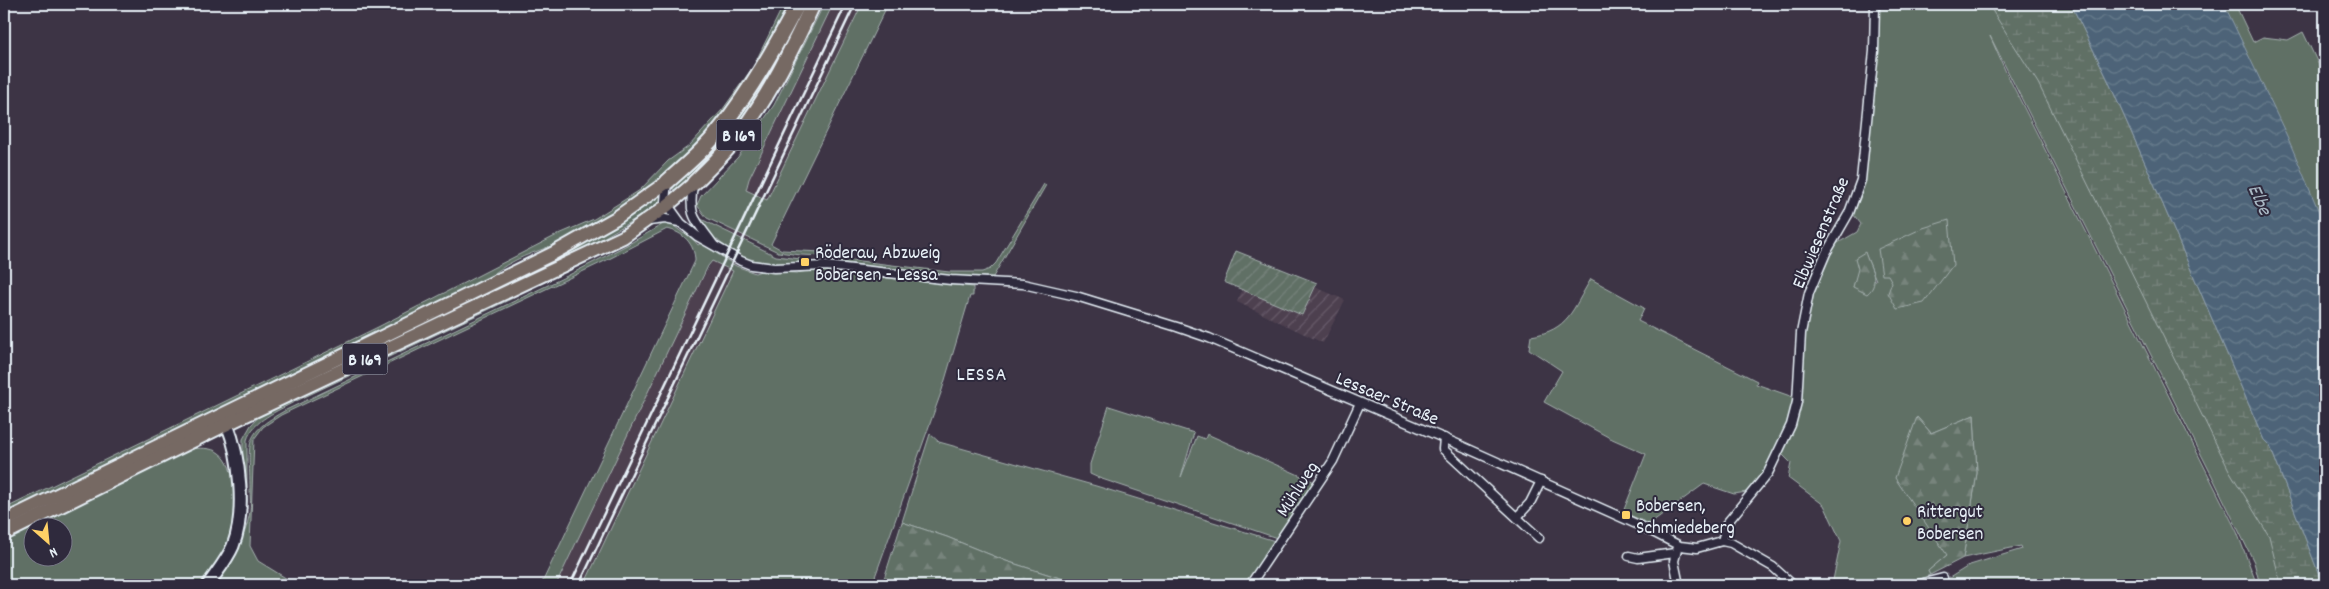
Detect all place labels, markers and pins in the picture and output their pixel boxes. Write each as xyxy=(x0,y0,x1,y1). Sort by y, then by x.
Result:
place label: Röderau, Abzweig Bobersen - Lessa xyxy=(815,241,940,290)
marker: Röderau, Abzweig Bobersen - Lessa xyxy=(799,256,811,268)
place label: Bobersen, Schmiedeberg xyxy=(1636,494,1735,543)
place label: Rittergut Bobersen xyxy=(1917,500,1983,549)
marker: Bobersen, Schmiedeberg xyxy=(1620,509,1632,521)
marker: Rittergut Bobersen xyxy=(1901,515,1913,527)

